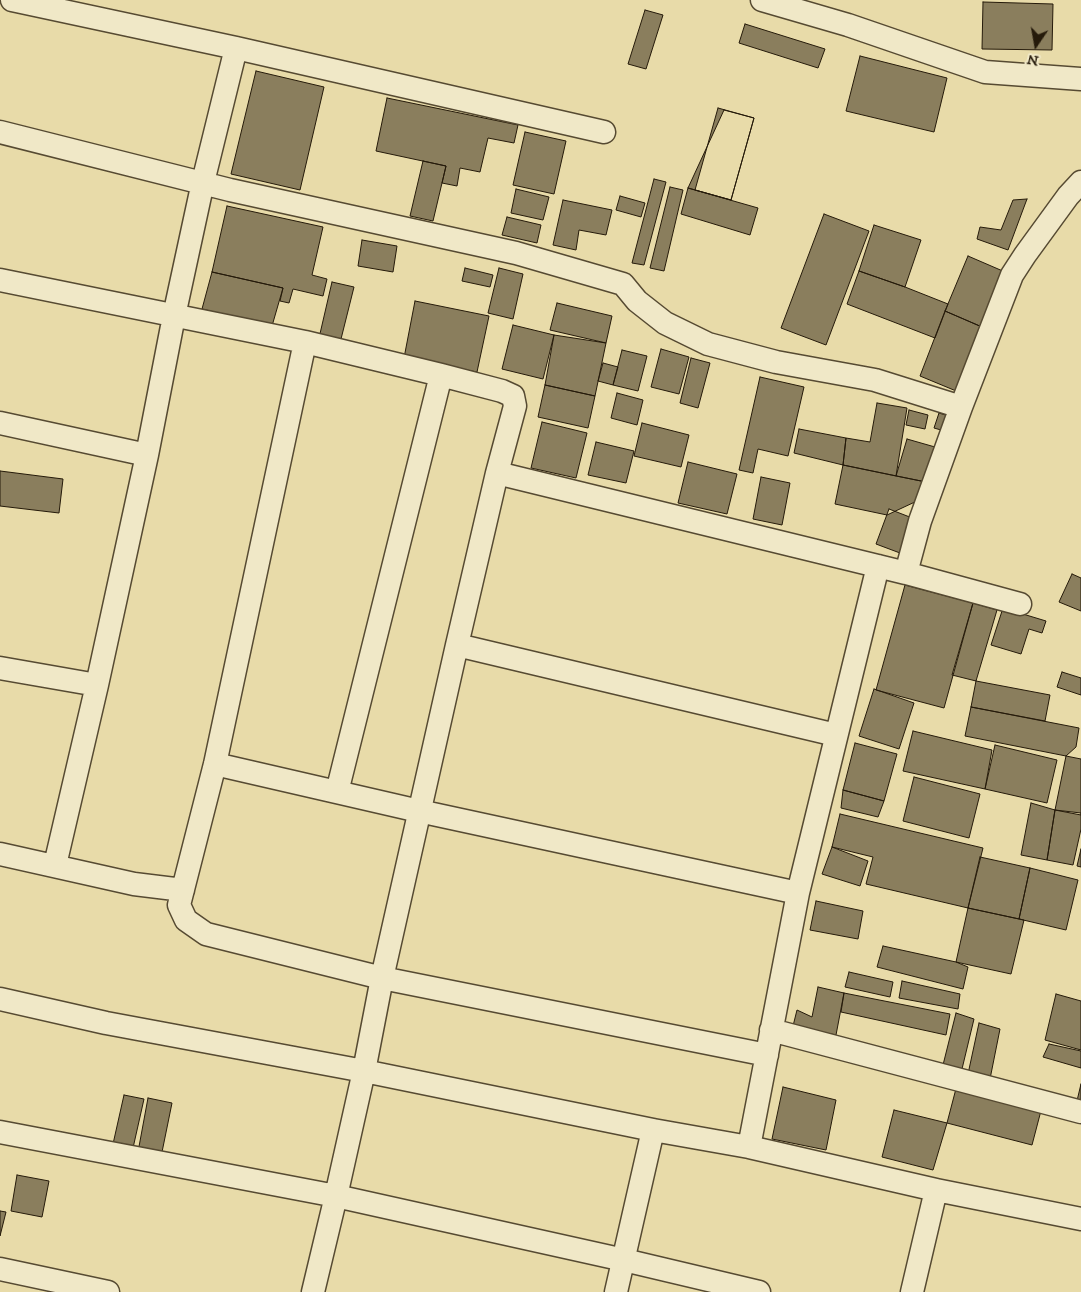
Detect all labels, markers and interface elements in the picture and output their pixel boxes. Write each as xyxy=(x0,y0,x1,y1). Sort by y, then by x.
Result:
north arrow xyxy=(1011,20,1061,70)
text: N xyxy=(1025,50,1040,70)

